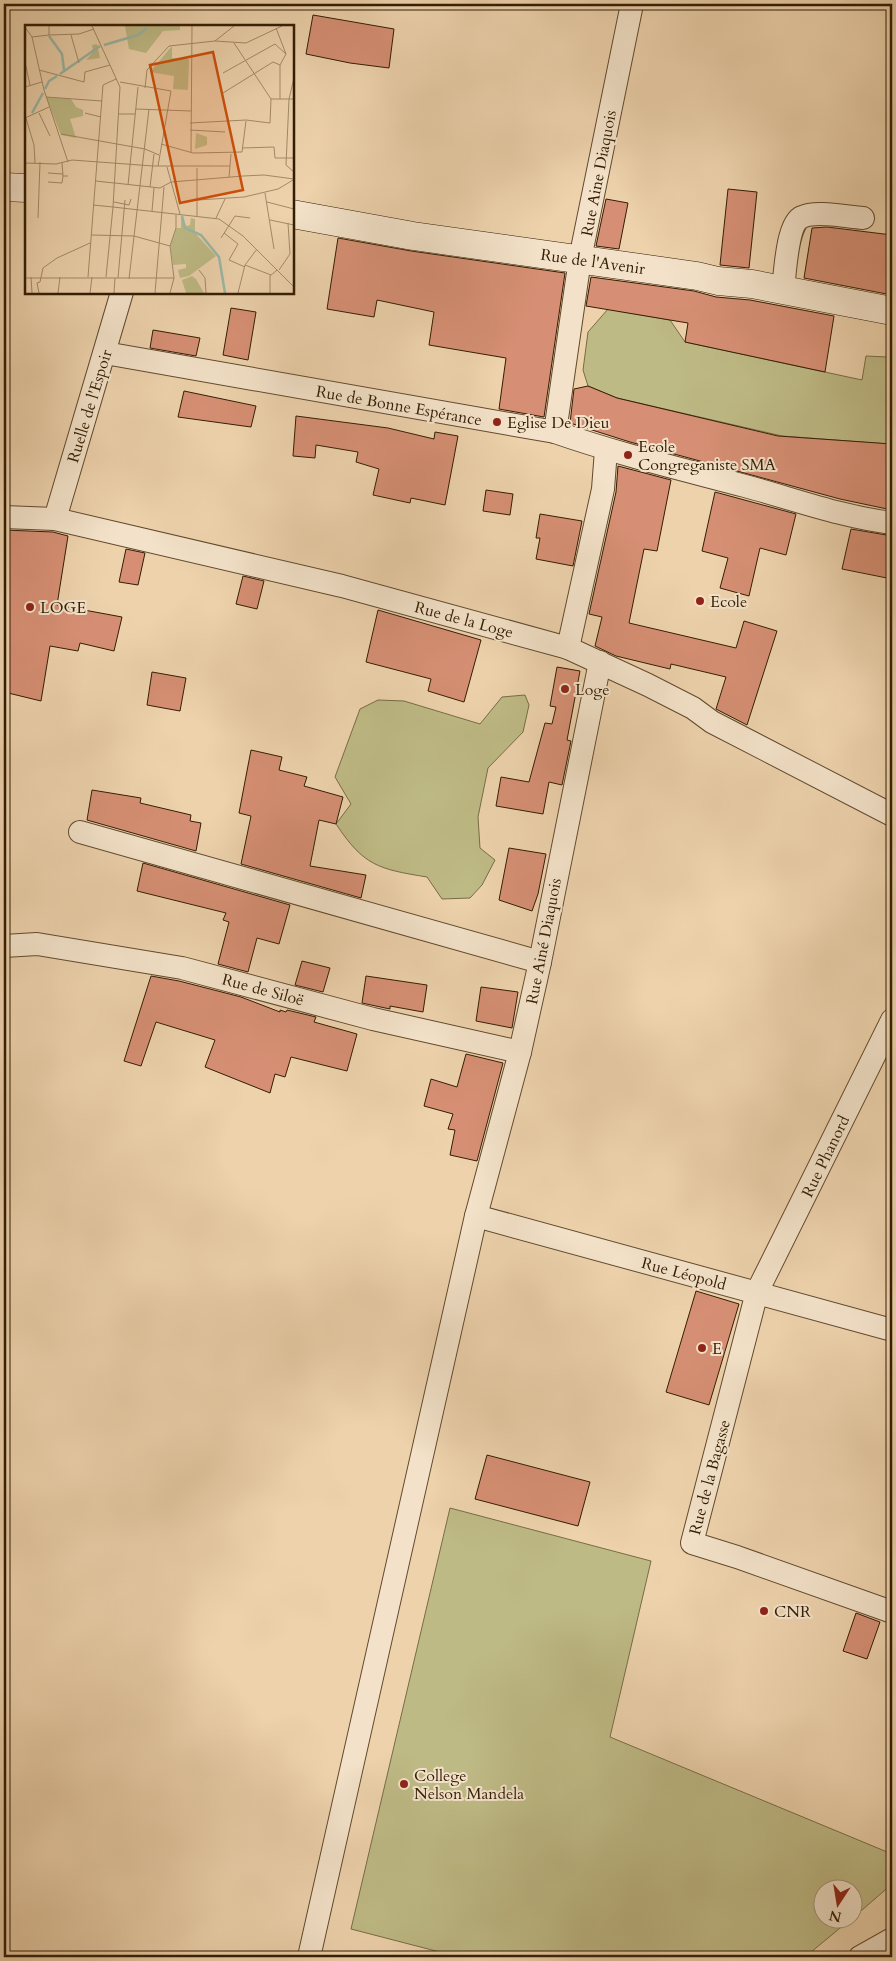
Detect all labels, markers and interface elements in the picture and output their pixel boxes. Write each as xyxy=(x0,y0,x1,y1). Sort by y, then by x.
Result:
inset map xyxy=(25,25,294,294)
street label: Rue Aine Diaquois xyxy=(576,108,622,238)
street label: Rue de l'Avenir xyxy=(539,244,647,280)
street label: Ruelle de l'Espoir xyxy=(62,347,118,466)
street label: Rue de Bonne Espérance xyxy=(314,381,484,431)
place label: Eglise De Dieu xyxy=(507,412,610,434)
marker: Eglise De Dieu xyxy=(491,416,503,428)
place label: Ecole Congreganiste SMA xyxy=(638,436,777,476)
marker: Ecole Congreganiste SMA xyxy=(622,449,634,461)
place label: Ecole xyxy=(710,591,747,613)
marker: Ecole xyxy=(694,595,706,607)
street label: Rue de la Loge xyxy=(412,596,516,644)
place label: LOGE xyxy=(40,597,86,619)
marker: LOGE xyxy=(24,601,36,613)
place label: Loge xyxy=(575,679,610,701)
marker: Loge xyxy=(559,683,571,695)
street label: Rue Ainé Diaquois xyxy=(521,876,567,1006)
street label: Rue de Siloë xyxy=(219,968,306,1011)
street label: Rue Phanord xyxy=(797,1111,855,1201)
street label: Rue Léopold xyxy=(639,1252,729,1296)
place label: E xyxy=(712,1338,722,1360)
marker: E xyxy=(696,1342,708,1354)
street label: Rue de la Bagasse xyxy=(684,1417,736,1537)
place label: CNR xyxy=(774,1601,811,1623)
marker: CNR xyxy=(758,1605,770,1617)
place label: College Nelson Mandela xyxy=(414,1765,524,1805)
marker: College Nelson Mandela xyxy=(398,1778,410,1790)
north arrow xyxy=(814,1878,864,1928)
text: N xyxy=(827,1906,843,1927)

